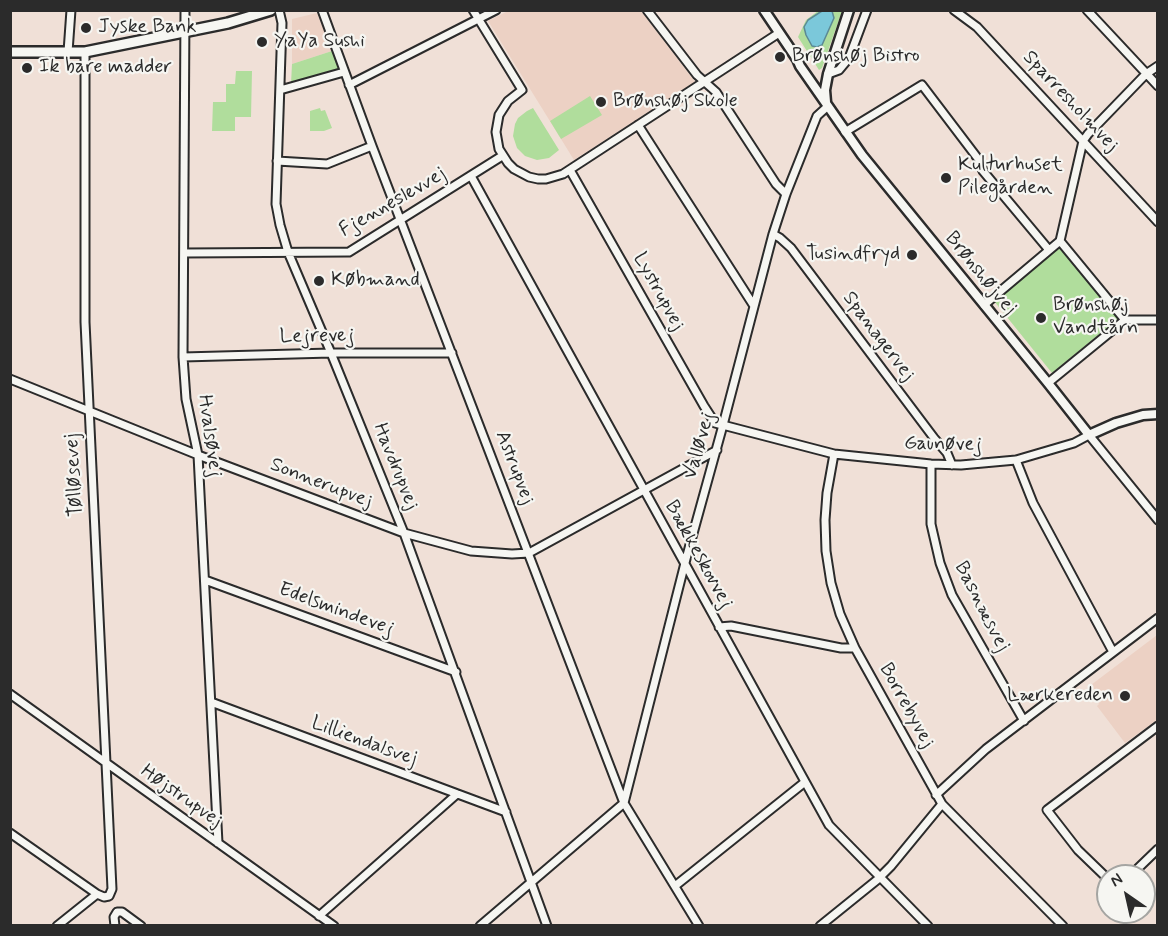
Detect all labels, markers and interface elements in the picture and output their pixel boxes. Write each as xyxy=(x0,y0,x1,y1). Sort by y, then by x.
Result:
place label: Jyske Bank xyxy=(98,16,196,40)
marker: Jyske Bank xyxy=(79,21,93,35)
place label: YaYa Sushi xyxy=(274,30,365,54)
marker: YaYa Sushi xyxy=(255,35,269,49)
place label: Brønshøj Bistro xyxy=(792,45,920,69)
street label: Sparresholmvej xyxy=(1017,46,1123,158)
marker: Brønshøj Bistro xyxy=(773,50,787,64)
place label: Ik bare madder xyxy=(39,56,172,80)
marker: Ik bare madder xyxy=(20,61,34,75)
place label: Brønshøj Skole xyxy=(613,90,738,114)
marker: Brønshøj Skole xyxy=(594,95,608,109)
place label: Kulturhuset Pilegården xyxy=(958,154,1063,201)
street label: Fjenneslevvej xyxy=(335,163,451,243)
marker: Kulturhuset Pilegården xyxy=(939,171,953,185)
street label: Brønshøjvej xyxy=(939,227,1021,321)
place label: Tusindfryd xyxy=(806,243,900,267)
marker: Tusindfryd xyxy=(905,248,919,262)
street label: Lystrupvej xyxy=(627,249,689,335)
place label: Købmand xyxy=(331,269,420,293)
marker: Købmand xyxy=(312,274,326,288)
street label: Spanagervej xyxy=(836,287,920,387)
place label: Brønshøj Vandtårn xyxy=(1053,294,1138,341)
marker: Brønshøj Vandtårn xyxy=(1034,311,1048,325)
street label: Lejrevej xyxy=(280,324,354,350)
street label: Hvalsøvej xyxy=(191,393,227,479)
street label: Valløvej xyxy=(679,410,721,482)
street label: Havdrupvej xyxy=(367,420,423,514)
street label: Astrupvej xyxy=(489,428,539,508)
street label: Gaunøvej xyxy=(904,432,982,458)
street label: Tølløsevej xyxy=(61,433,89,517)
street label: Sonnerupvej xyxy=(266,453,376,515)
street label: Bækkeskovvej xyxy=(658,497,738,613)
street label: Basnæsvej xyxy=(948,558,1014,656)
street label: Edelsmindevej xyxy=(275,578,397,642)
street label: Borrebyvej xyxy=(873,659,939,753)
place label: Lærkereden xyxy=(1007,684,1113,708)
marker: Lærkereden xyxy=(1118,689,1132,703)
street label: Lilliendalsvej xyxy=(308,712,420,772)
street label: Højstrupvej xyxy=(135,760,227,834)
north arrow xyxy=(1096,864,1156,924)
text: N xyxy=(1106,869,1127,892)

